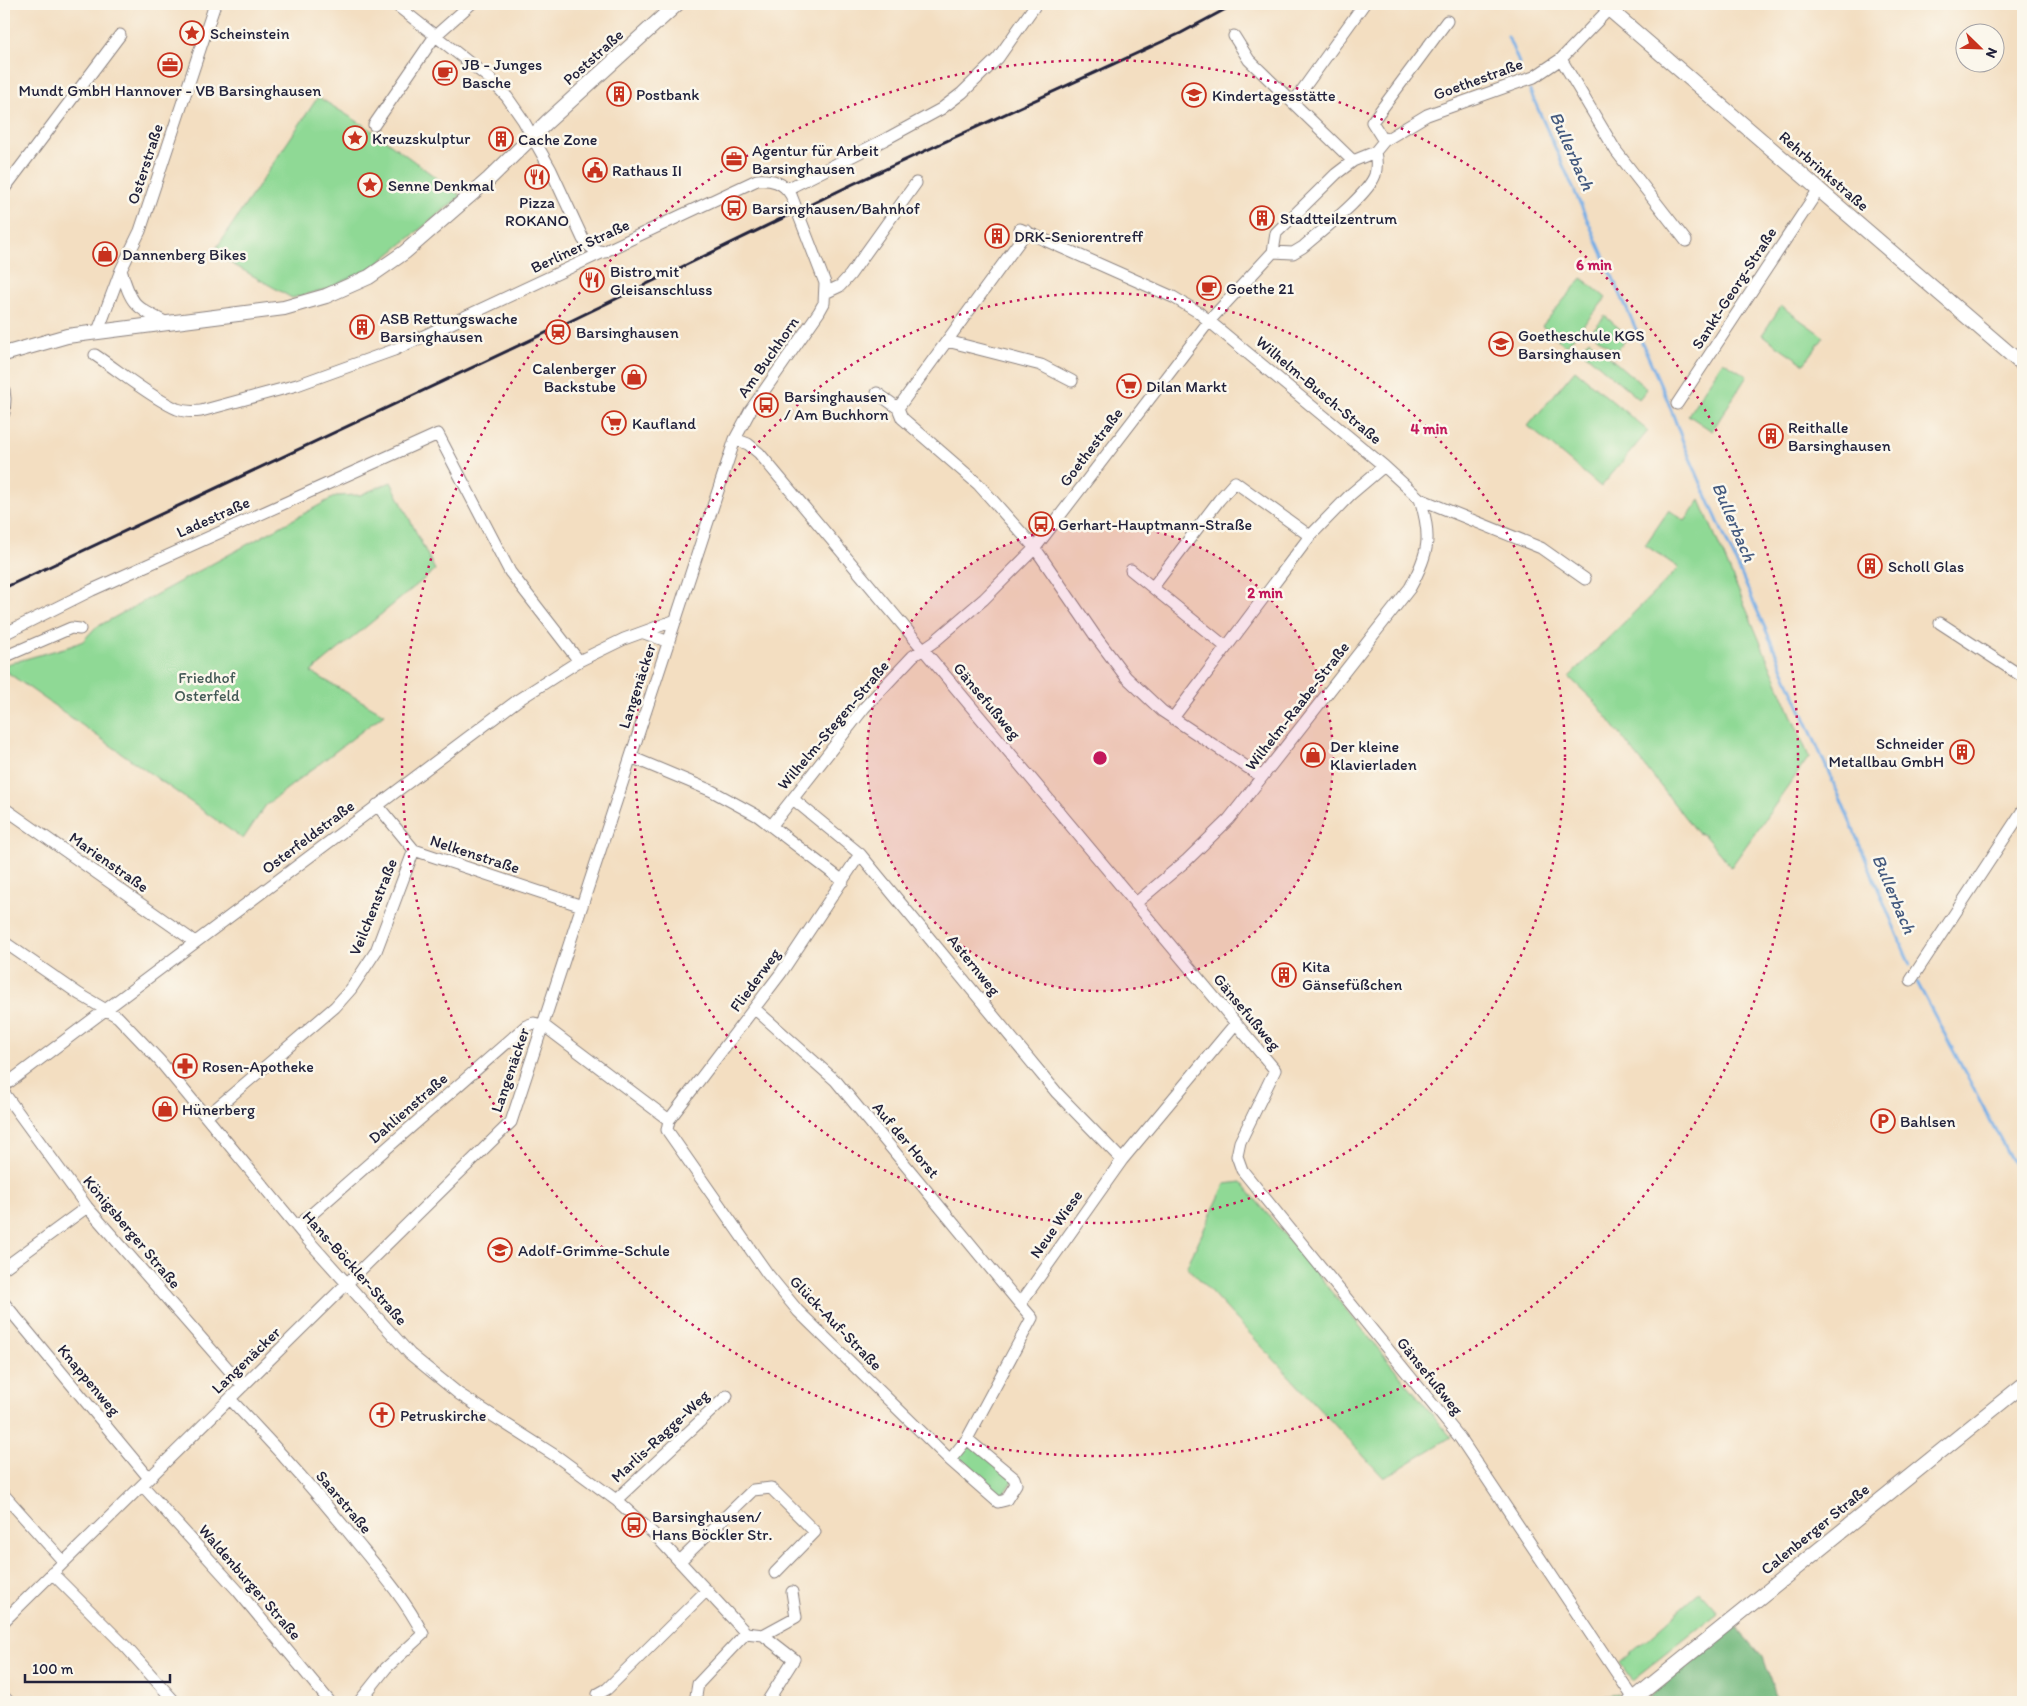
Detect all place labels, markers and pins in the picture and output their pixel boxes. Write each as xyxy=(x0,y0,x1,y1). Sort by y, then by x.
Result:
place icon: Scheinstein xyxy=(179,20,205,46)
place label: Scheinstein xyxy=(210,24,289,43)
office icon: Mundt GmbH Hannover - VB Barsinghausen xyxy=(157,52,183,78)
place label: JB - Junges Basche xyxy=(462,55,542,92)
cafe icon: JB - Junges Basche xyxy=(432,60,458,86)
place label: Mundt GmbH Hannover - VB Barsinghausen xyxy=(19,81,321,100)
building icon: Postbank xyxy=(606,81,632,107)
school or university icon: Kindertagesstätte xyxy=(1181,82,1207,108)
place label: Postbank xyxy=(636,85,699,104)
place label: Kindertagesstätte xyxy=(1212,86,1336,105)
place icon: Kreuzskulptur xyxy=(342,125,368,151)
building icon: Cache Zone xyxy=(488,126,514,152)
place label: Kreuzskulptur xyxy=(372,129,470,148)
place label: Cache Zone xyxy=(518,130,597,149)
place label: Agentur für Arbeit Barsinghausen xyxy=(752,141,879,178)
office icon: Agentur für Arbeit Barsinghausen xyxy=(721,146,747,172)
public building icon: Rathaus II xyxy=(582,157,608,183)
place label: Rathaus II xyxy=(612,161,682,180)
restaurant icon: Pizza ROKANO xyxy=(524,164,550,190)
place icon: Senne Denkmal xyxy=(357,172,383,198)
place label: Senne Denkmal xyxy=(388,176,495,195)
place label: Pizza ROKANO xyxy=(505,193,569,230)
bus stop icon: Barsinghausen/Bahnhof xyxy=(721,195,747,221)
place label: Barsinghausen/Bahnhof xyxy=(752,199,921,218)
building icon: Stadtteilzentrum xyxy=(1249,205,1275,231)
place label: Stadtteilzentrum xyxy=(1280,209,1397,228)
building icon: DRK-Seniorentreff xyxy=(984,223,1010,249)
place label: DRK-Seniorentreff xyxy=(1014,227,1143,246)
shop icon: Dannenberg Bikes xyxy=(92,241,118,267)
place label: Dannenberg Bikes xyxy=(122,245,246,264)
place label: Bistro mit Gleisanschluss xyxy=(610,262,712,299)
restaurant icon: Bistro mit Gleisanschluss xyxy=(579,267,605,293)
cafe icon: Goethe 21 xyxy=(1196,275,1222,301)
place label: Goethe 21 xyxy=(1226,279,1295,298)
place label: ASB Rettungswache Barsinghausen xyxy=(380,309,518,346)
building icon: ASB Rettungswache Barsinghausen xyxy=(349,314,375,340)
station icon: Barsinghausen xyxy=(545,319,571,345)
place label: Barsinghausen xyxy=(576,323,679,342)
place label: Goetheschule KGS Barsinghausen xyxy=(1518,326,1644,363)
school or university icon: Goetheschule KGS Barsinghausen xyxy=(1488,331,1514,357)
place label: Calenberger Backstube xyxy=(532,359,617,396)
shop icon: Calenberger Backstube xyxy=(621,364,647,390)
supermarket icon: Dilan Markt xyxy=(1116,373,1142,399)
place label: Dilan Markt xyxy=(1146,377,1227,396)
place label: Barsinghausen / Am Buchhorn xyxy=(784,387,888,424)
bus stop icon: Barsinghausen / Am Buchhorn xyxy=(753,392,779,418)
supermarket icon: Kaufland xyxy=(601,410,627,436)
place label: Kaufland xyxy=(632,414,696,433)
place label: Reithalle Barsinghausen xyxy=(1788,418,1891,455)
building icon: Reithalle Barsinghausen xyxy=(1758,423,1784,449)
bus stop icon: Gerhart-Hauptmann-Straße xyxy=(1028,511,1054,537)
place label: Gerhart-Hauptmann-Straße xyxy=(1058,515,1252,534)
building icon: Scholl Glas xyxy=(1857,553,1883,579)
place label: Scholl Glas xyxy=(1888,557,1964,576)
place label: Schneider Metallbau GmbH xyxy=(1828,734,1944,771)
place label: Der kleine Klavierladen xyxy=(1330,737,1417,774)
building icon: Schneider Metallbau GmbH xyxy=(1949,739,1975,765)
shop icon: Der kleine Klavierladen xyxy=(1300,742,1326,768)
centre of rings xyxy=(1091,749,1109,767)
place label: Kita Gänsefüßchen xyxy=(1302,957,1402,994)
building icon: Kita Gänsefüßchen xyxy=(1271,962,1297,988)
pharmacy icon: Rosen-Apotheke xyxy=(172,1053,198,1079)
place label: Rosen-Apotheke xyxy=(202,1057,314,1076)
shop icon: Hünerberg xyxy=(152,1096,178,1122)
place label: Hünerberg xyxy=(182,1100,256,1119)
parking icon: Bahlsen xyxy=(1870,1108,1896,1134)
place label: Bahlsen xyxy=(1900,1112,1956,1131)
school or university icon: Adolf-Grimme-Schule xyxy=(487,1237,513,1263)
place label: Adolf-Grimme-Schule xyxy=(518,1241,670,1260)
church icon: Petruskirche xyxy=(369,1402,395,1428)
place label: Petruskirche xyxy=(400,1406,486,1425)
place label: Barsinghausen/ Hans Böckler Str. xyxy=(652,1507,772,1544)
bus stop icon: Barsinghausen/ Hans Böckler Str. xyxy=(621,1512,647,1538)

